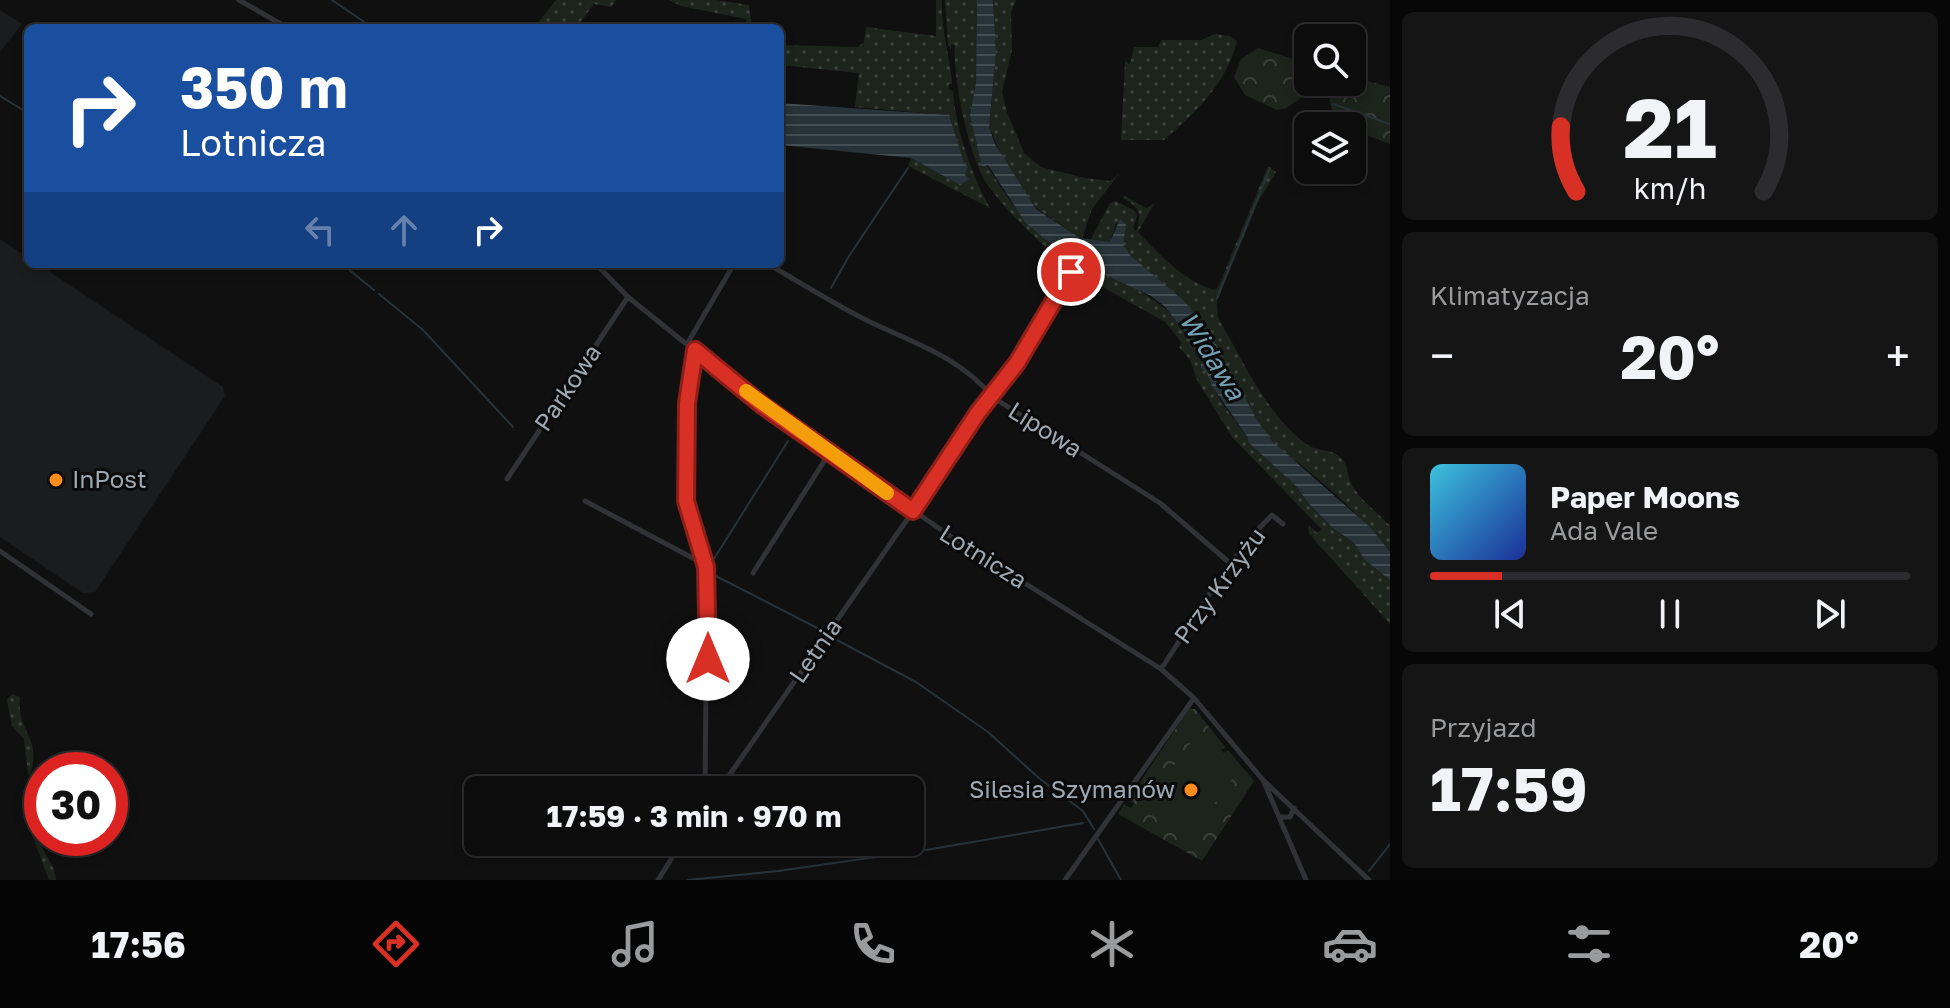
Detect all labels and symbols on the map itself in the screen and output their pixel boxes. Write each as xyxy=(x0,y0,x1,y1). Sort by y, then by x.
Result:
pin xyxy=(1037,238,1105,306)
water label: Widawa xyxy=(1173,306,1252,406)
street label: Parkowa xyxy=(527,338,606,436)
street label: Lipowa xyxy=(1004,395,1088,463)
place label: InPost xyxy=(72,464,147,493)
marker: InPost xyxy=(47,471,65,489)
street label: Lotnicza xyxy=(935,518,1033,594)
street label: Przy Krzyżu xyxy=(1167,522,1271,649)
street label: Letnia xyxy=(782,612,847,688)
position arrow xyxy=(666,617,750,701)
speed limit sign: 30 xyxy=(24,752,128,856)
place label: Silesia Szymanów xyxy=(969,774,1175,803)
marker: Silesia Szymanów xyxy=(1182,781,1200,799)

